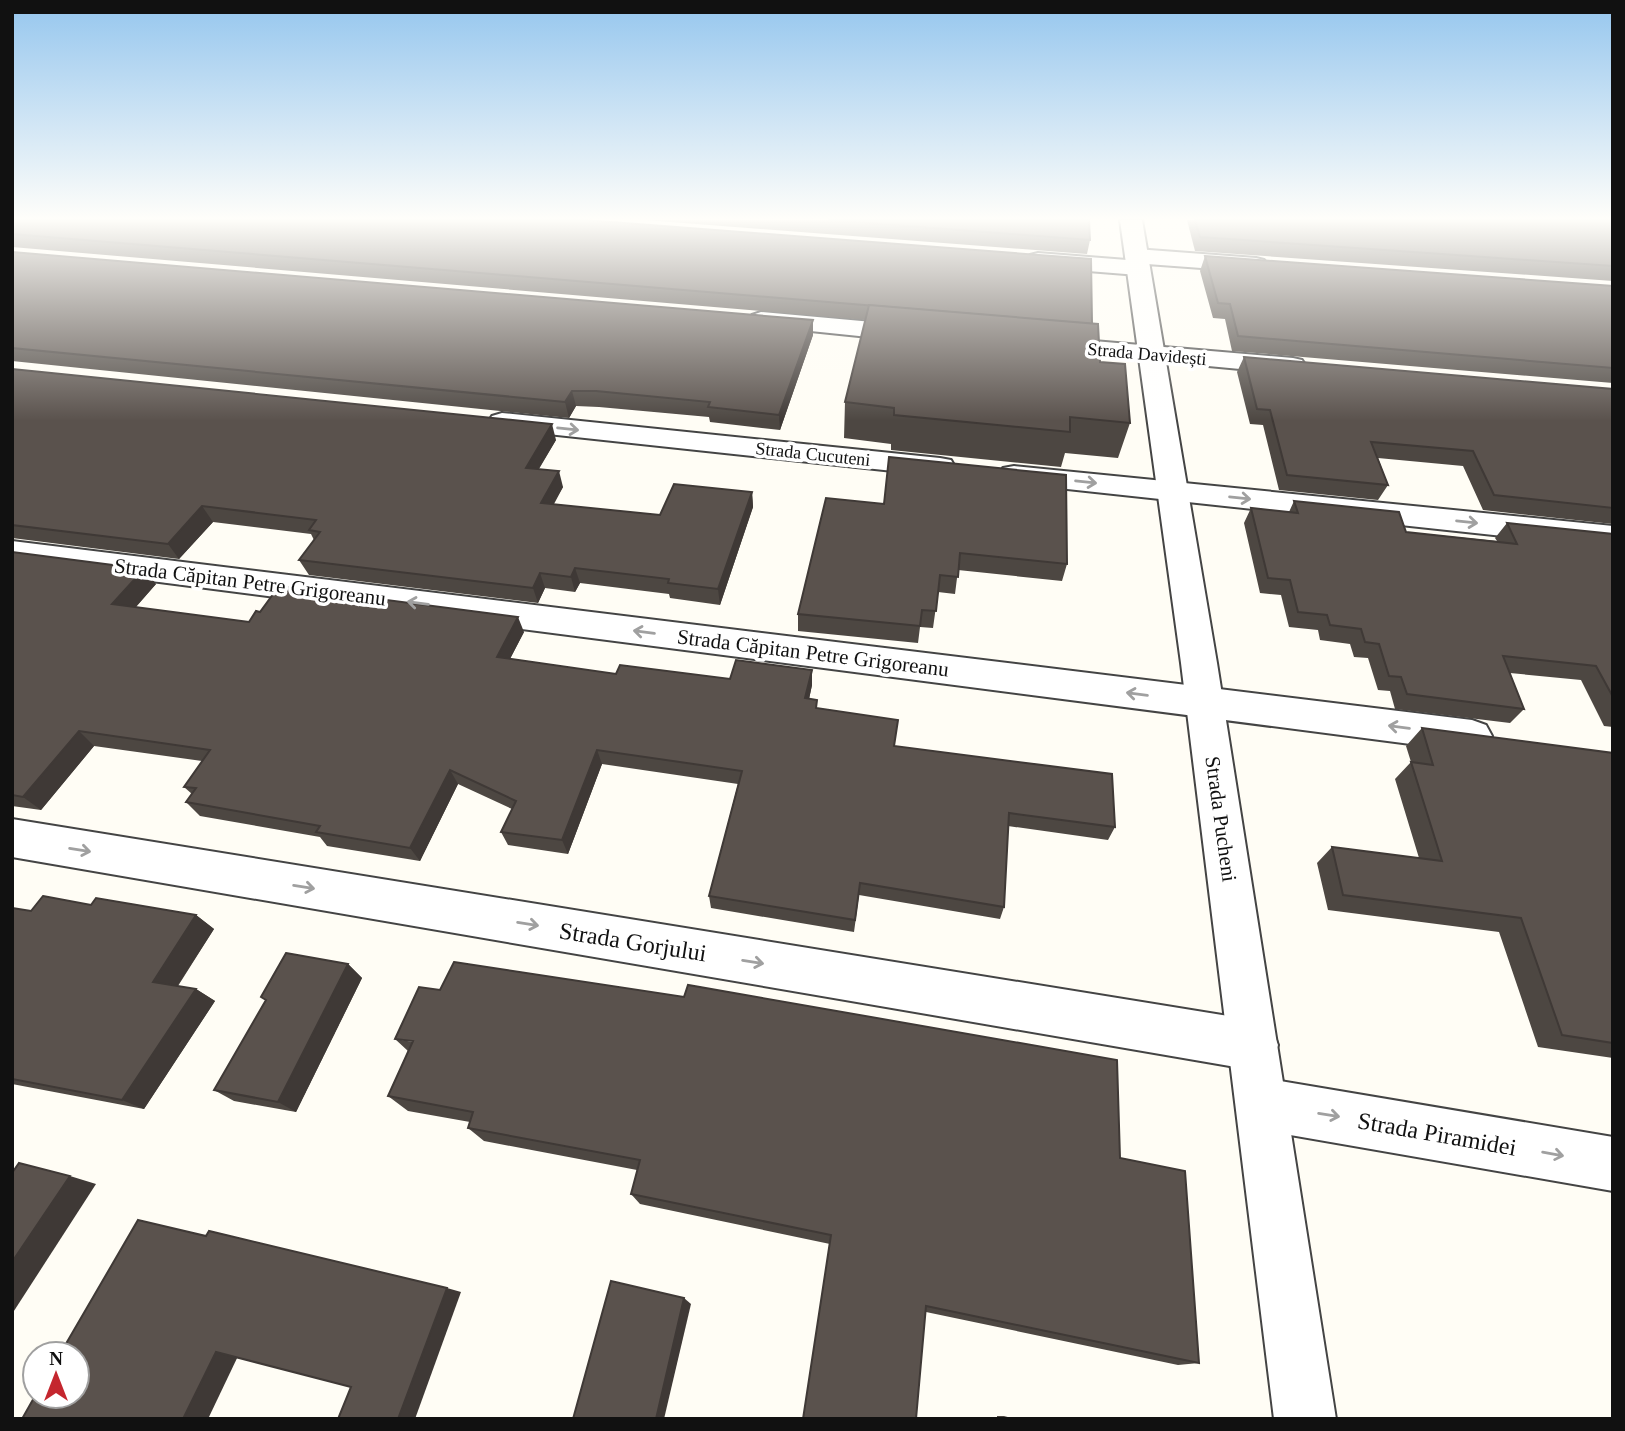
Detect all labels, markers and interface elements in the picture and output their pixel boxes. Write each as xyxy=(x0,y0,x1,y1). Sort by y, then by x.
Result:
street label: Strada Davidești xyxy=(1087,339,1207,369)
one-way arrow xyxy=(556,423,578,436)
street label: Strada Cucuteni xyxy=(755,438,871,470)
one-way arrow xyxy=(1074,476,1097,489)
one-way arrow xyxy=(1229,492,1251,505)
one-way arrow xyxy=(1455,516,1478,529)
street label: Strada Căpitan Petre Grigoreanu xyxy=(113,553,388,611)
one-way arrow xyxy=(407,597,430,610)
street label: Strada Căpitan Petre Grigoreanu xyxy=(676,624,951,682)
one-way arrow xyxy=(633,625,656,638)
one-way arrow xyxy=(1126,687,1149,700)
one-way arrow xyxy=(1388,720,1411,733)
street label: Strada Pucheni xyxy=(1200,755,1242,883)
one-way arrow xyxy=(68,844,90,857)
one-way arrow xyxy=(292,881,315,894)
one-way arrow xyxy=(516,918,539,931)
street label: Strada Gorjului xyxy=(558,918,709,967)
one-way arrow xyxy=(741,956,764,969)
street label: Strada Piramidei xyxy=(1356,1107,1519,1161)
one-way arrow xyxy=(1317,1109,1340,1122)
one-way arrow xyxy=(1541,1148,1564,1161)
north arrow xyxy=(21,1340,91,1410)
text: N xyxy=(49,1348,63,1369)

